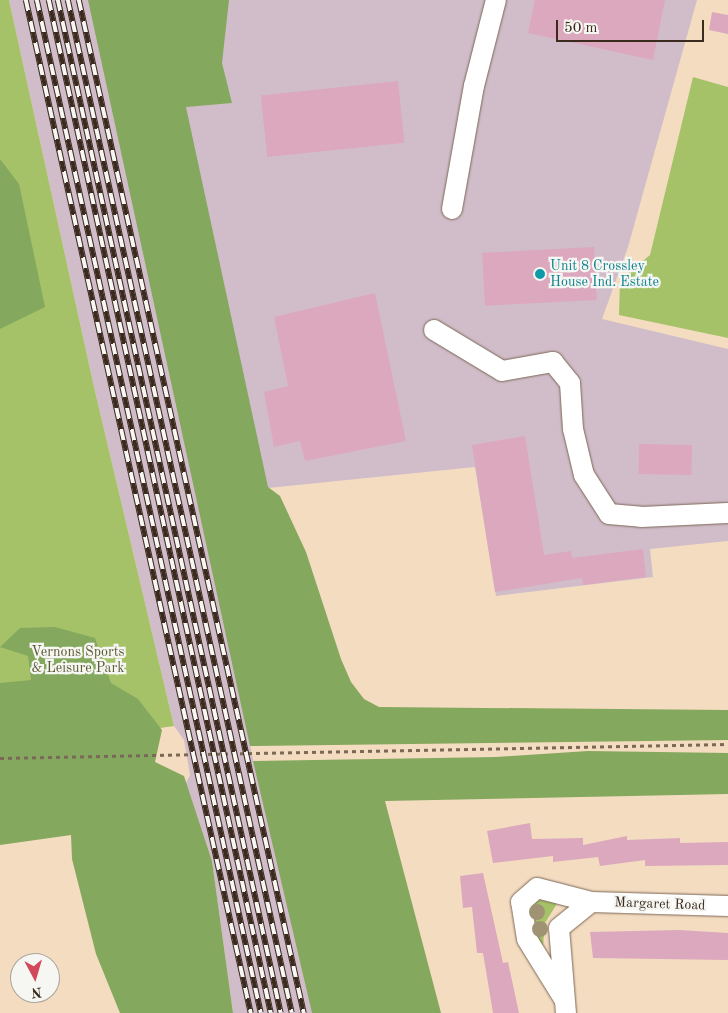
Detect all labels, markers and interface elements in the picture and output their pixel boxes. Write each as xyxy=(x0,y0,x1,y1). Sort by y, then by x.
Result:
scale bar xyxy=(558,10,706,42)
text: 50 m xyxy=(564,21,598,36)
place label: Unit 8 Crossley House Ind. Estate xyxy=(550,258,659,290)
marker: Unit 8 Crossley House Ind. Estate xyxy=(534,268,546,280)
park label: Vernons Sports & Leisure Park xyxy=(31,644,125,676)
street label: Margaret Road xyxy=(614,894,706,914)
north arrow xyxy=(10,953,60,1003)
text: N xyxy=(30,984,43,999)

